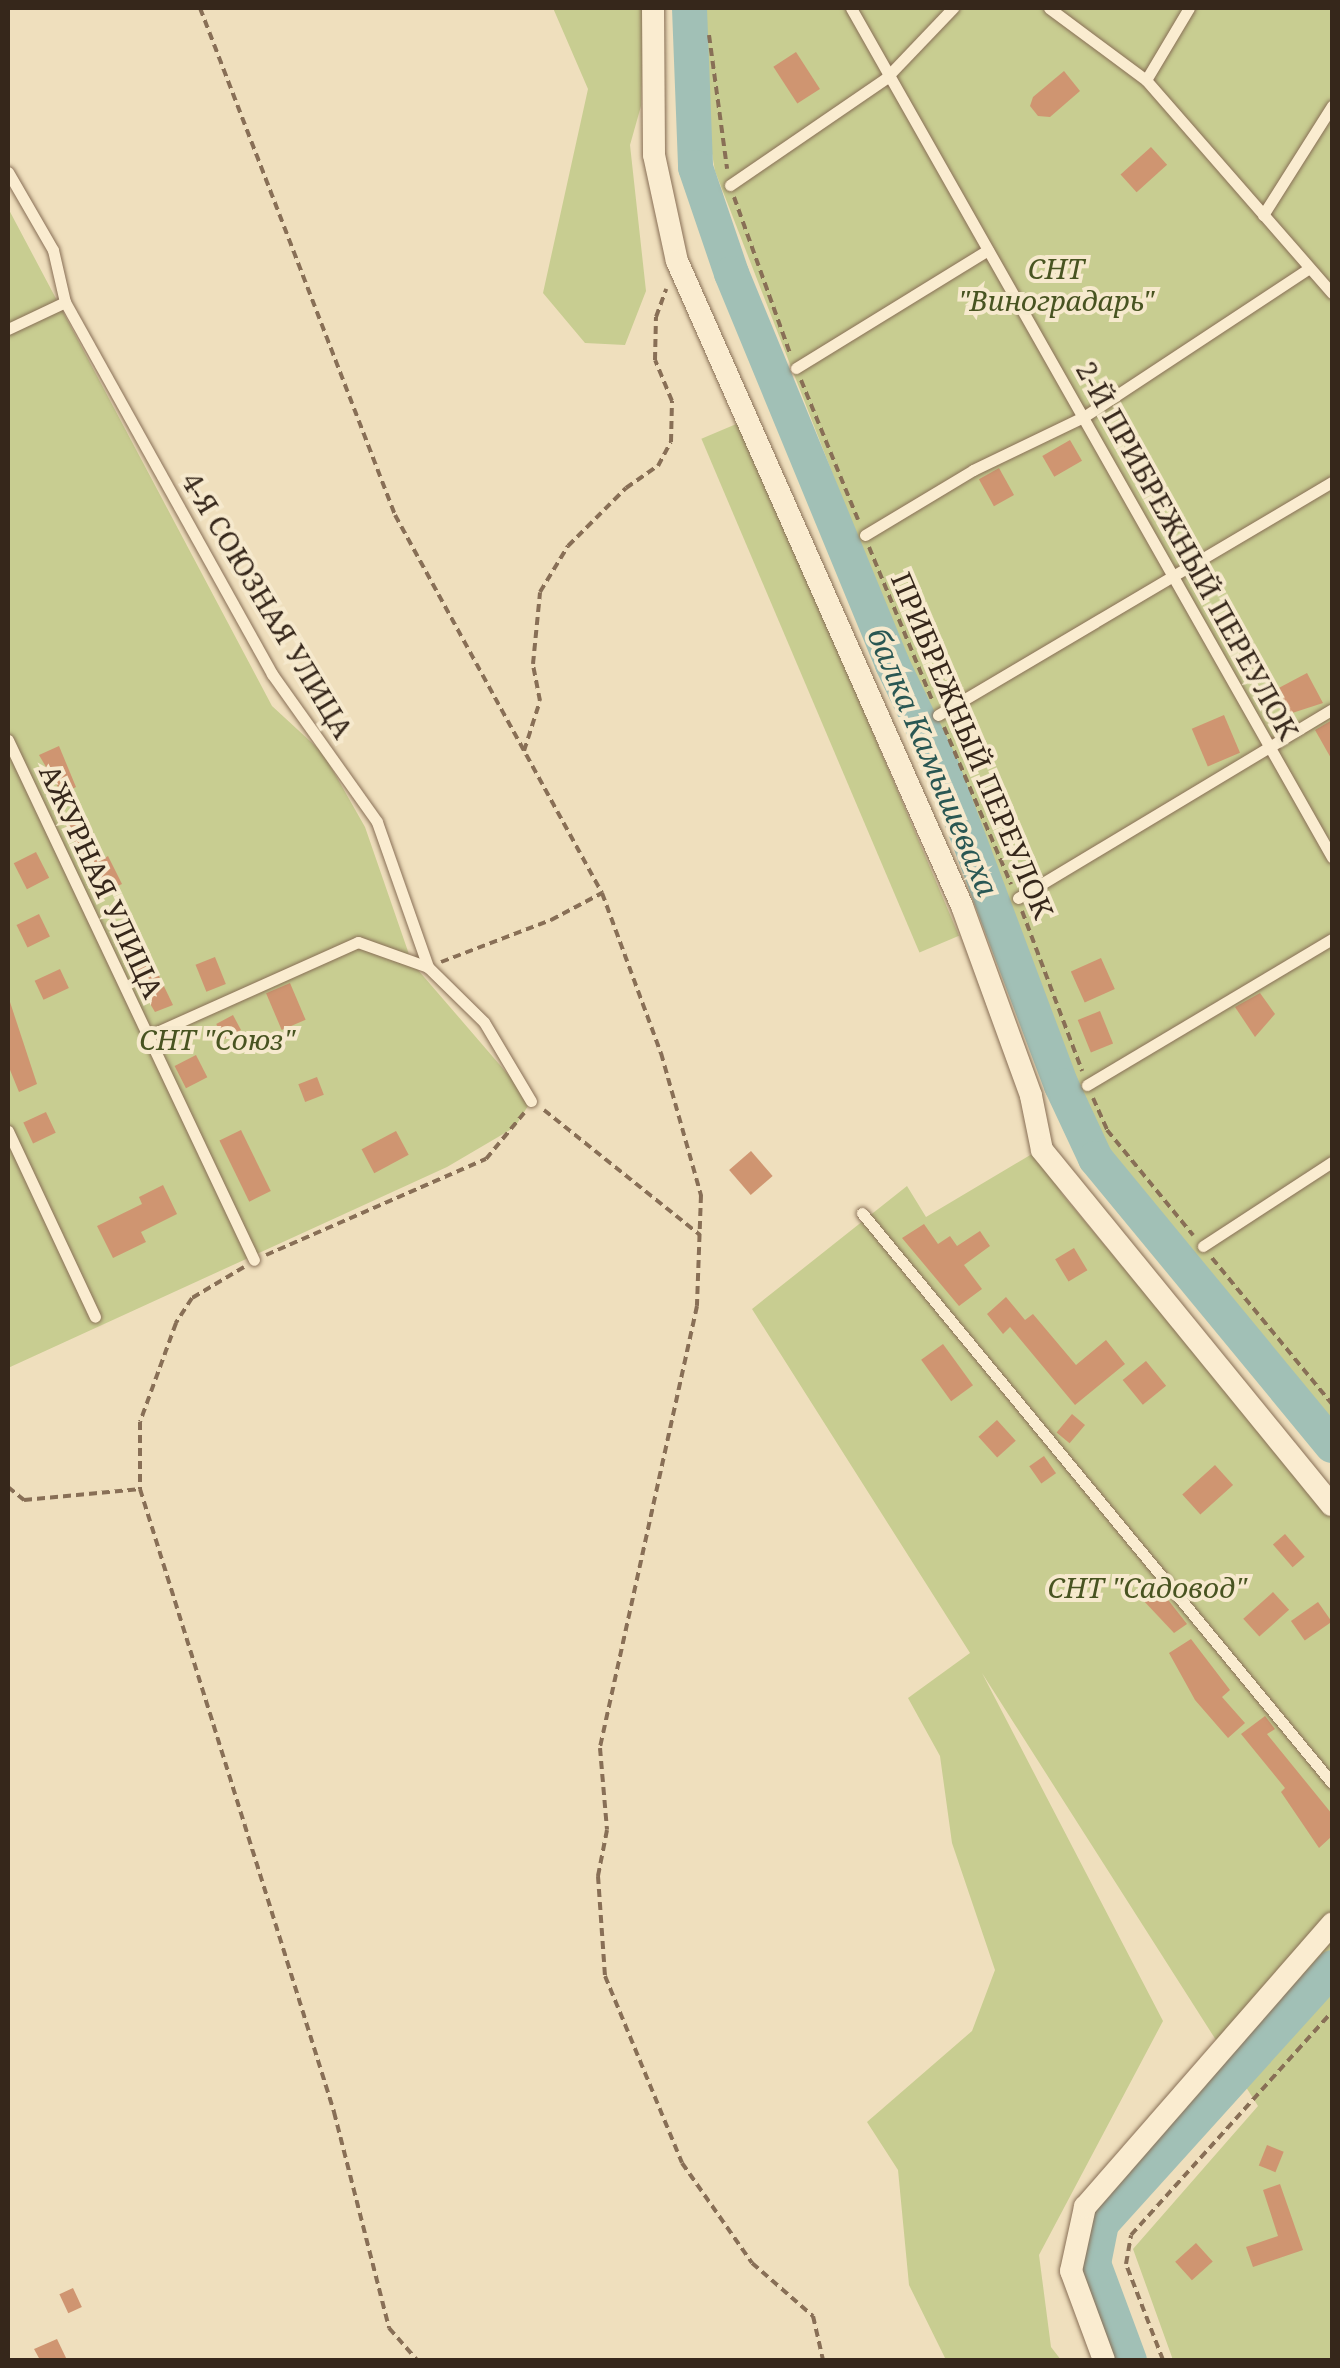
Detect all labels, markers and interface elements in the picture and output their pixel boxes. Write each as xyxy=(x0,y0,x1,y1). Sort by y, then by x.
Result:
park label: СНТ "Виноградарь" xyxy=(958,251,1154,317)
street label: 2-Й ПРИБРЕЖНЫЙ ПЕРЕУЛОК xyxy=(1070,355,1306,745)
street label: 4-Я СОЮЗНАЯ УЛИЦА xyxy=(175,466,361,744)
street label: ПРИБРЕЖНЫЙ ПЕРЕУЛОК xyxy=(885,567,1061,923)
water label: балка Камышеваха xyxy=(860,622,1006,902)
street label: АЖУРНАЯ УЛИЦА xyxy=(33,759,171,1003)
park label: СНТ "Союз" xyxy=(139,1022,295,1056)
park label: СНТ "Садовод" xyxy=(1047,1570,1247,1604)

